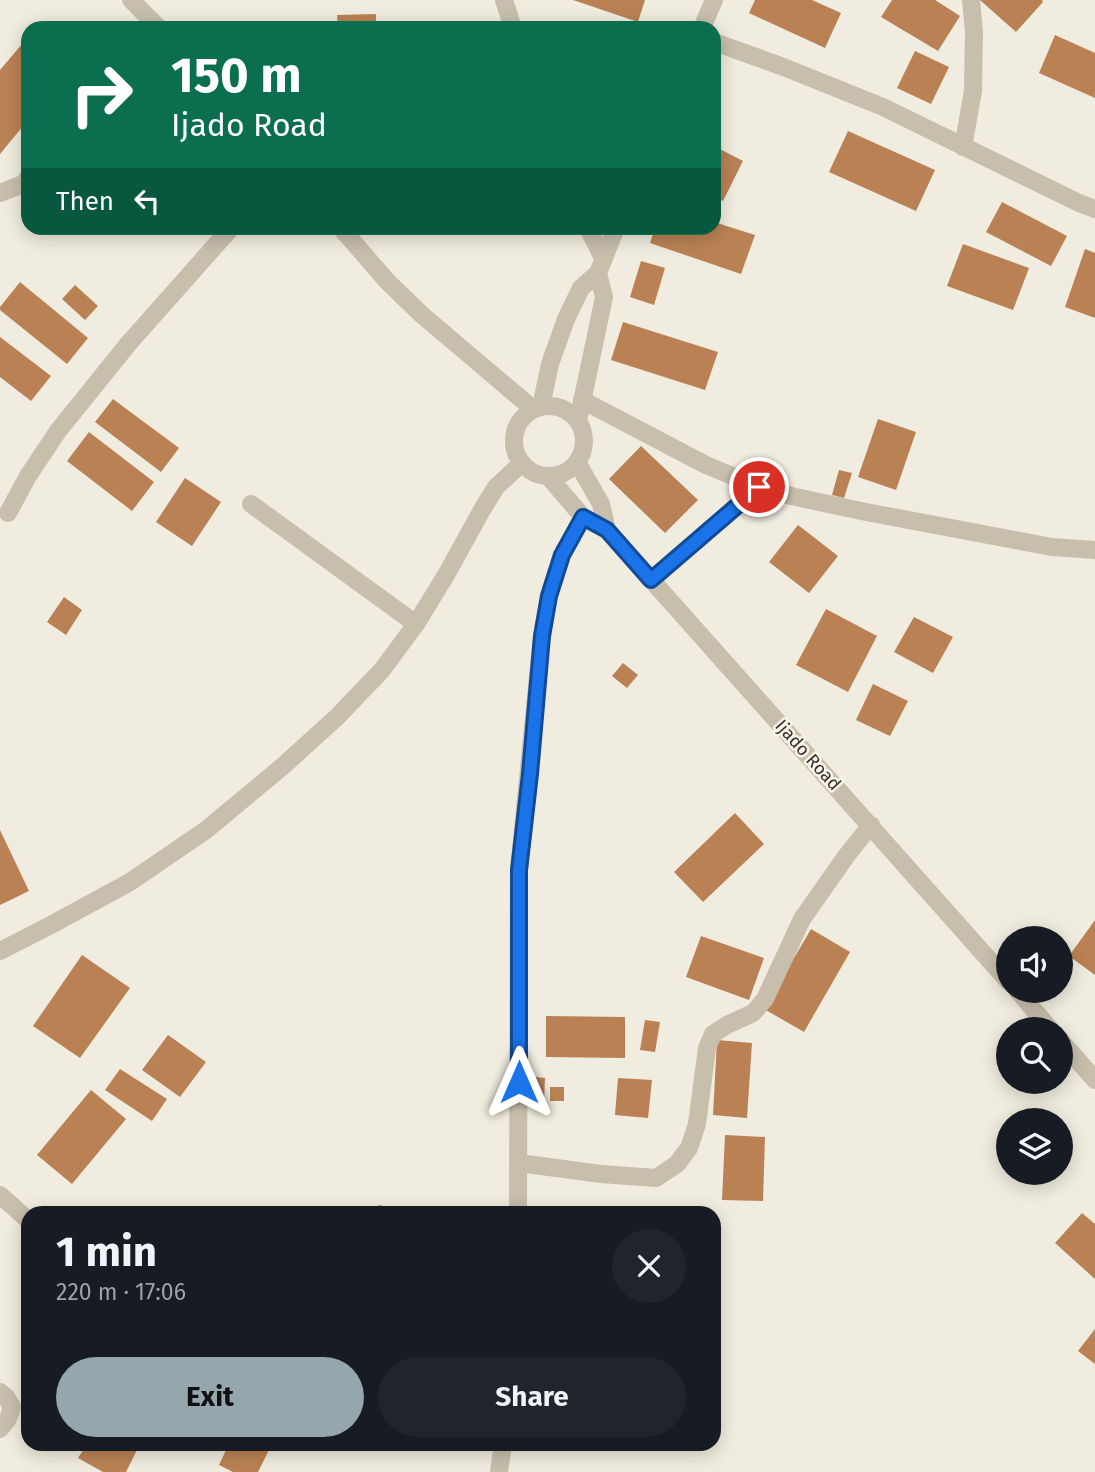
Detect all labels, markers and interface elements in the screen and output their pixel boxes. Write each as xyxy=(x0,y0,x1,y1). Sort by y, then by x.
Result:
text: 150 m xyxy=(171,46,302,105)
icon: right xyxy=(56,49,147,140)
text: Ijado Road xyxy=(171,106,327,144)
icon: left xyxy=(128,182,166,220)
text: Then xyxy=(56,186,114,217)
pin xyxy=(729,457,789,517)
icon: arrive xyxy=(740,468,778,506)
street label: Ijado Road xyxy=(770,715,846,795)
map controls xyxy=(996,926,1073,1185)
button: sound xyxy=(996,926,1073,1003)
button: search xyxy=(996,1017,1073,1094)
position arrow xyxy=(482,1045,556,1119)
button: layers xyxy=(996,1108,1073,1185)
text: 1 min xyxy=(56,1227,157,1277)
button: close xyxy=(612,1229,686,1303)
text: 220 m · 17:06 xyxy=(56,1278,186,1306)
button: Exit xyxy=(56,1357,364,1437)
button: Share xyxy=(378,1357,686,1437)

